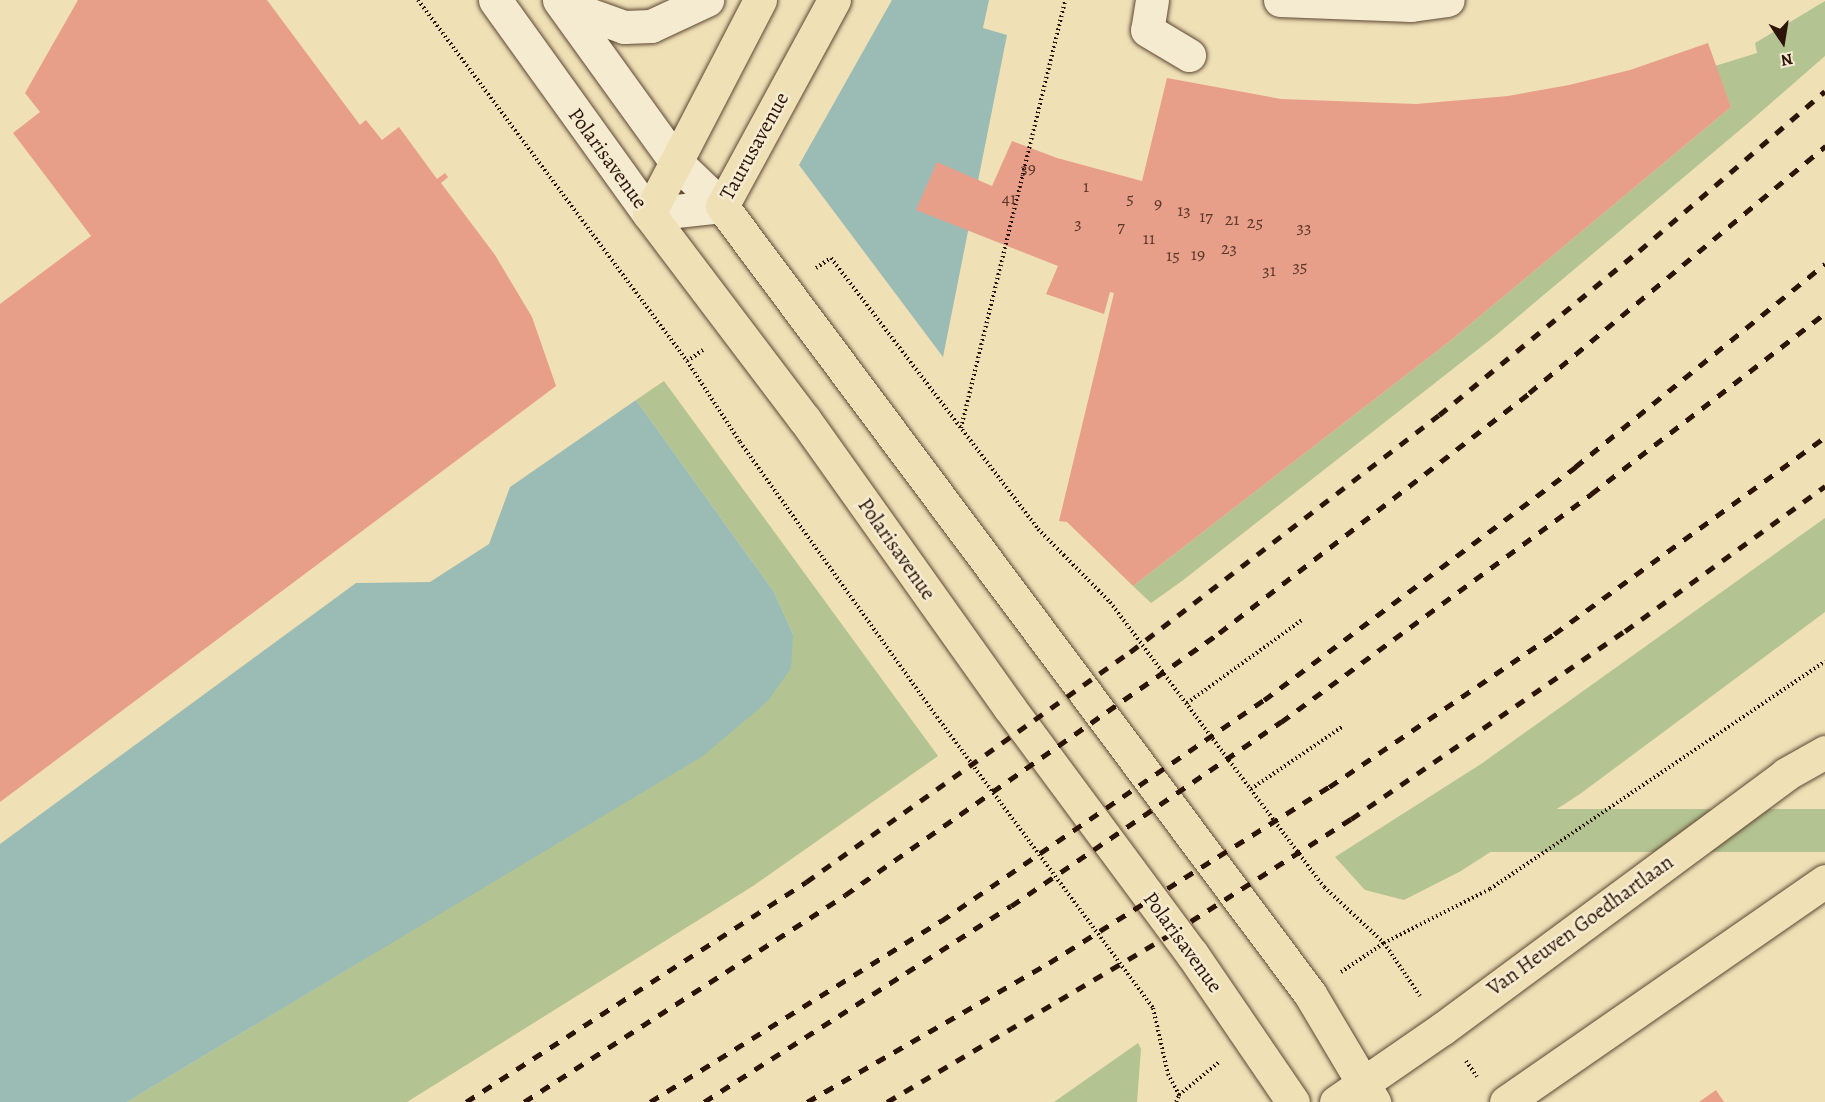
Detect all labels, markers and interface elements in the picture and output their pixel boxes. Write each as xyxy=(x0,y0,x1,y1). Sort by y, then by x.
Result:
north arrow xyxy=(1753,12,1813,72)
text: N xyxy=(1779,48,1795,72)
street label: Taurusavenue xyxy=(714,88,794,204)
street label: Polarisavenue xyxy=(563,103,653,213)
house number: 39 xyxy=(1020,157,1036,179)
house number: 1 xyxy=(1083,175,1089,197)
house number: 41 xyxy=(1002,187,1016,209)
house number: 5 xyxy=(1126,187,1134,209)
house number: 9 xyxy=(1154,192,1162,214)
house number: 13 xyxy=(1177,199,1191,221)
house number: 17 xyxy=(1199,205,1213,227)
house number: 21 xyxy=(1225,208,1239,230)
house number: 25 xyxy=(1247,211,1263,233)
house number: 3 xyxy=(1074,212,1082,234)
house number: 7 xyxy=(1117,215,1125,237)
house number: 33 xyxy=(1297,216,1311,238)
house number: 11 xyxy=(1143,227,1155,249)
house number: 23 xyxy=(1221,237,1237,259)
house number: 19 xyxy=(1191,243,1205,265)
house number: 15 xyxy=(1166,244,1180,266)
house number: 35 xyxy=(1292,255,1308,277)
house number: 31 xyxy=(1262,259,1276,281)
street label: Polarisavenue xyxy=(853,493,941,605)
street label: Van Heuven Goedhartlaan xyxy=(1482,849,1678,1001)
street label: Polarisavenue xyxy=(1138,887,1228,997)

